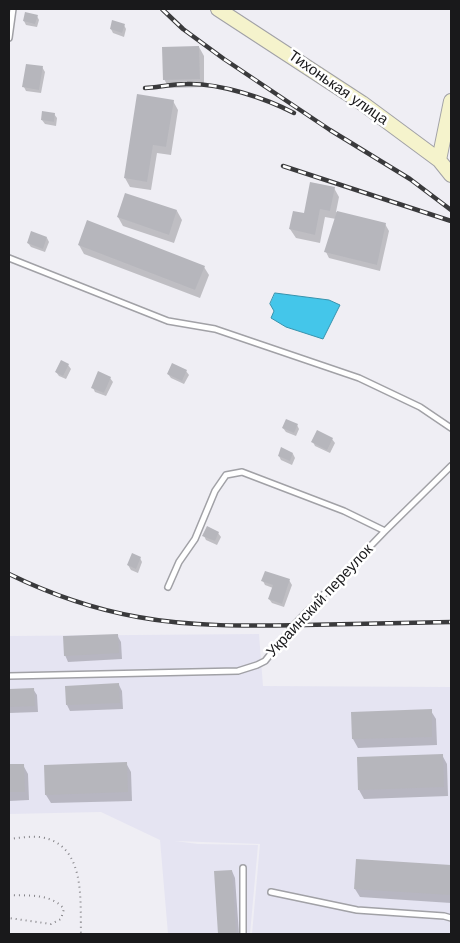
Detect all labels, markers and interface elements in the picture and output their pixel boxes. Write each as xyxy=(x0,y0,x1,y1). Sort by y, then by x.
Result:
street label: Тихонькая улица xyxy=(285,47,391,129)
street label: Украинский переулок xyxy=(263,541,377,661)

